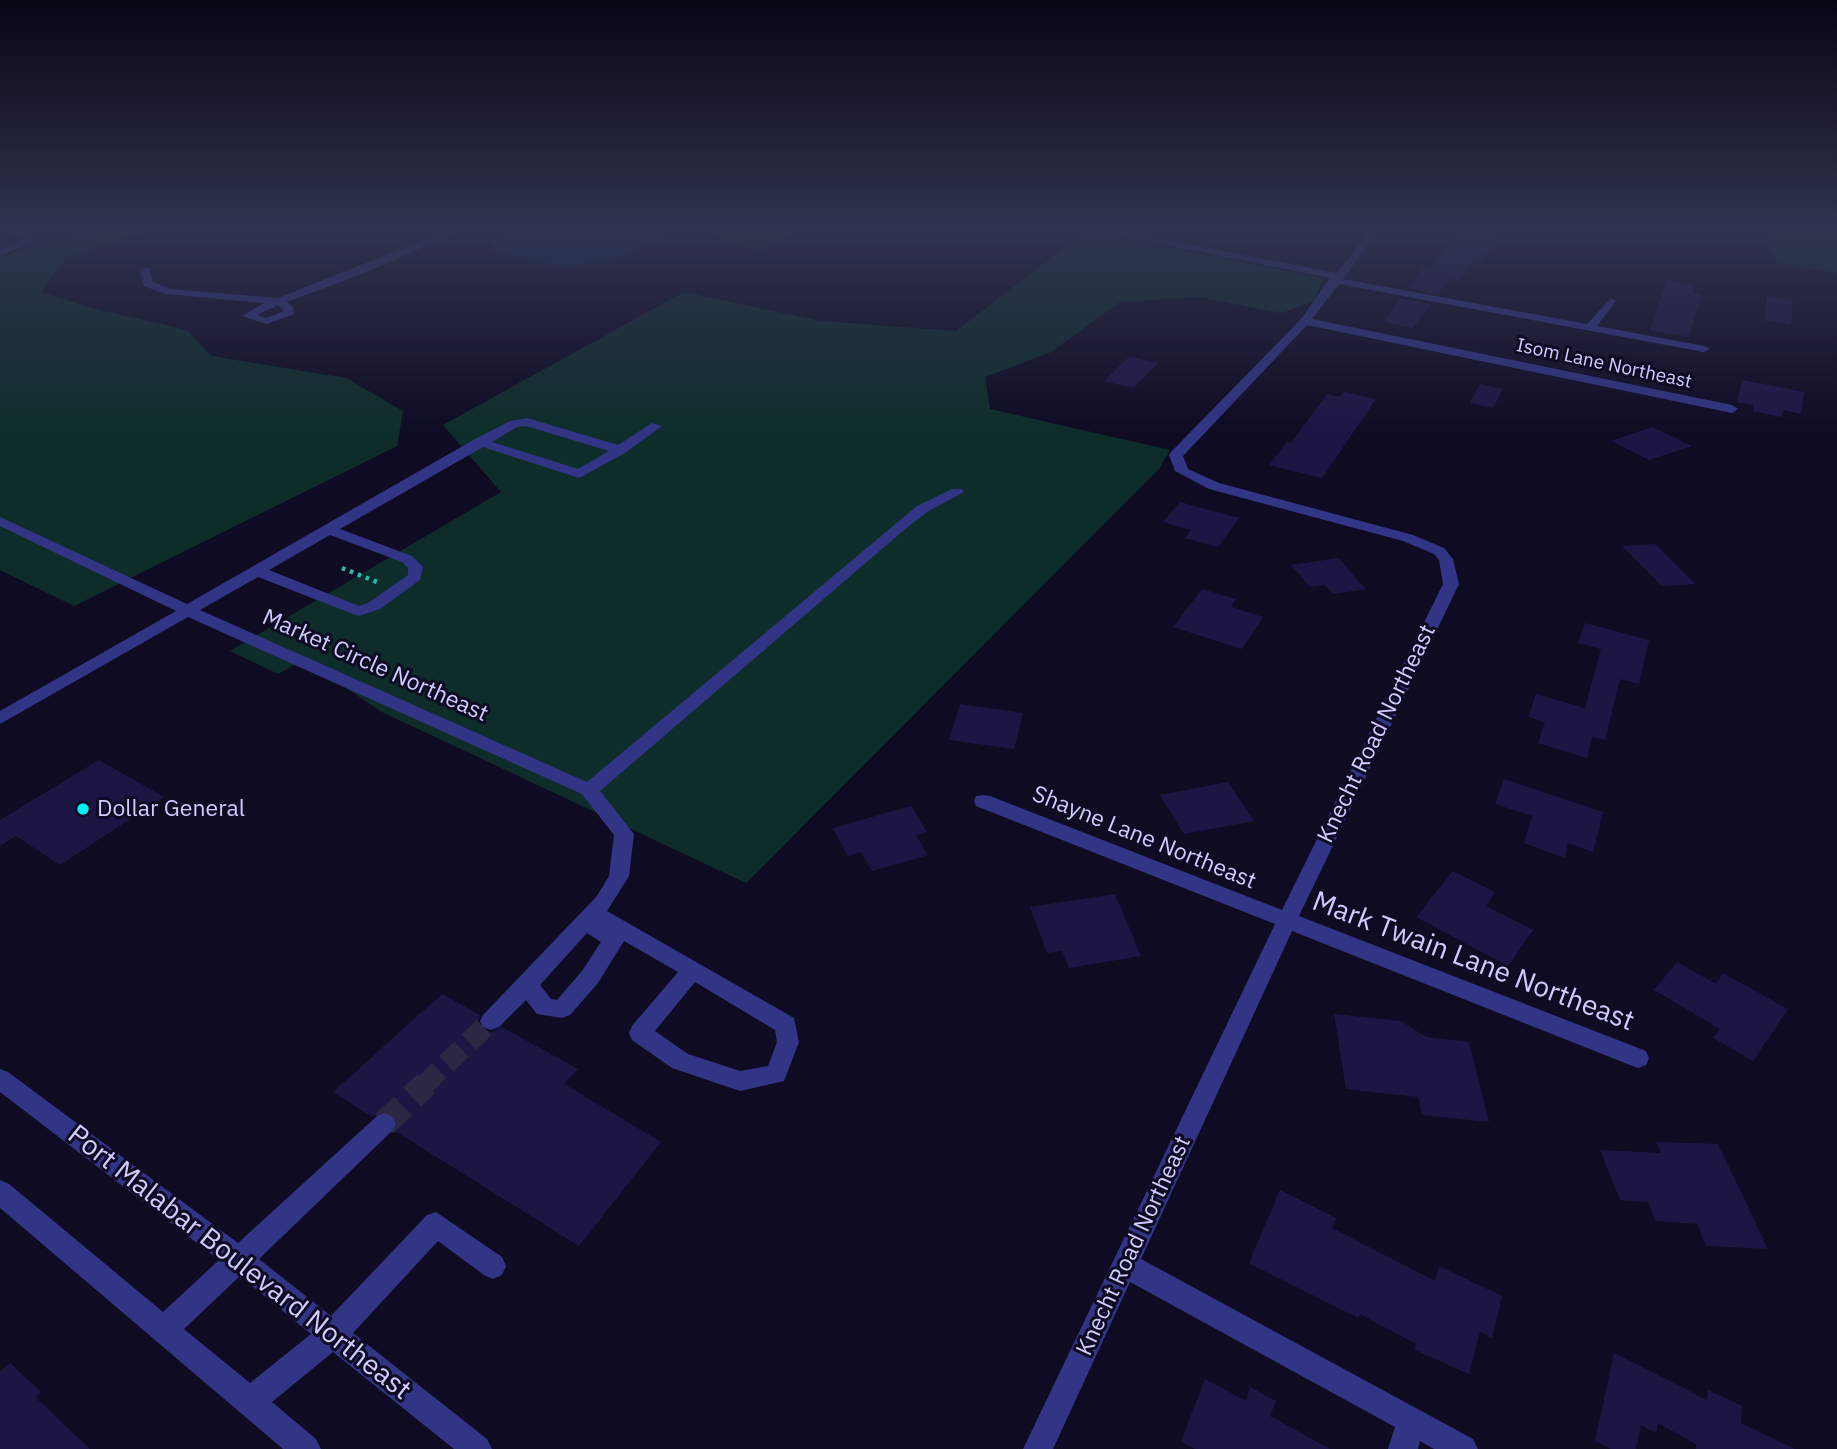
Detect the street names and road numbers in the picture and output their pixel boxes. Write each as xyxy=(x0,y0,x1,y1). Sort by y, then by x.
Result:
street label: Isom Lane Northeast xyxy=(1514,334,1694,394)
street label: Market Circle Northeast xyxy=(258,604,492,728)
street label: Knecht Road Northeast xyxy=(1312,620,1442,848)
street label: Shayne Lane Northeast xyxy=(1028,780,1260,896)
street label: Mark Twain Lane Northeast xyxy=(1307,885,1639,1039)
street label: Port Malabar Boulevard Northeast xyxy=(61,1118,417,1408)
street label: Knecht Road Northeast xyxy=(1071,1132,1197,1360)

